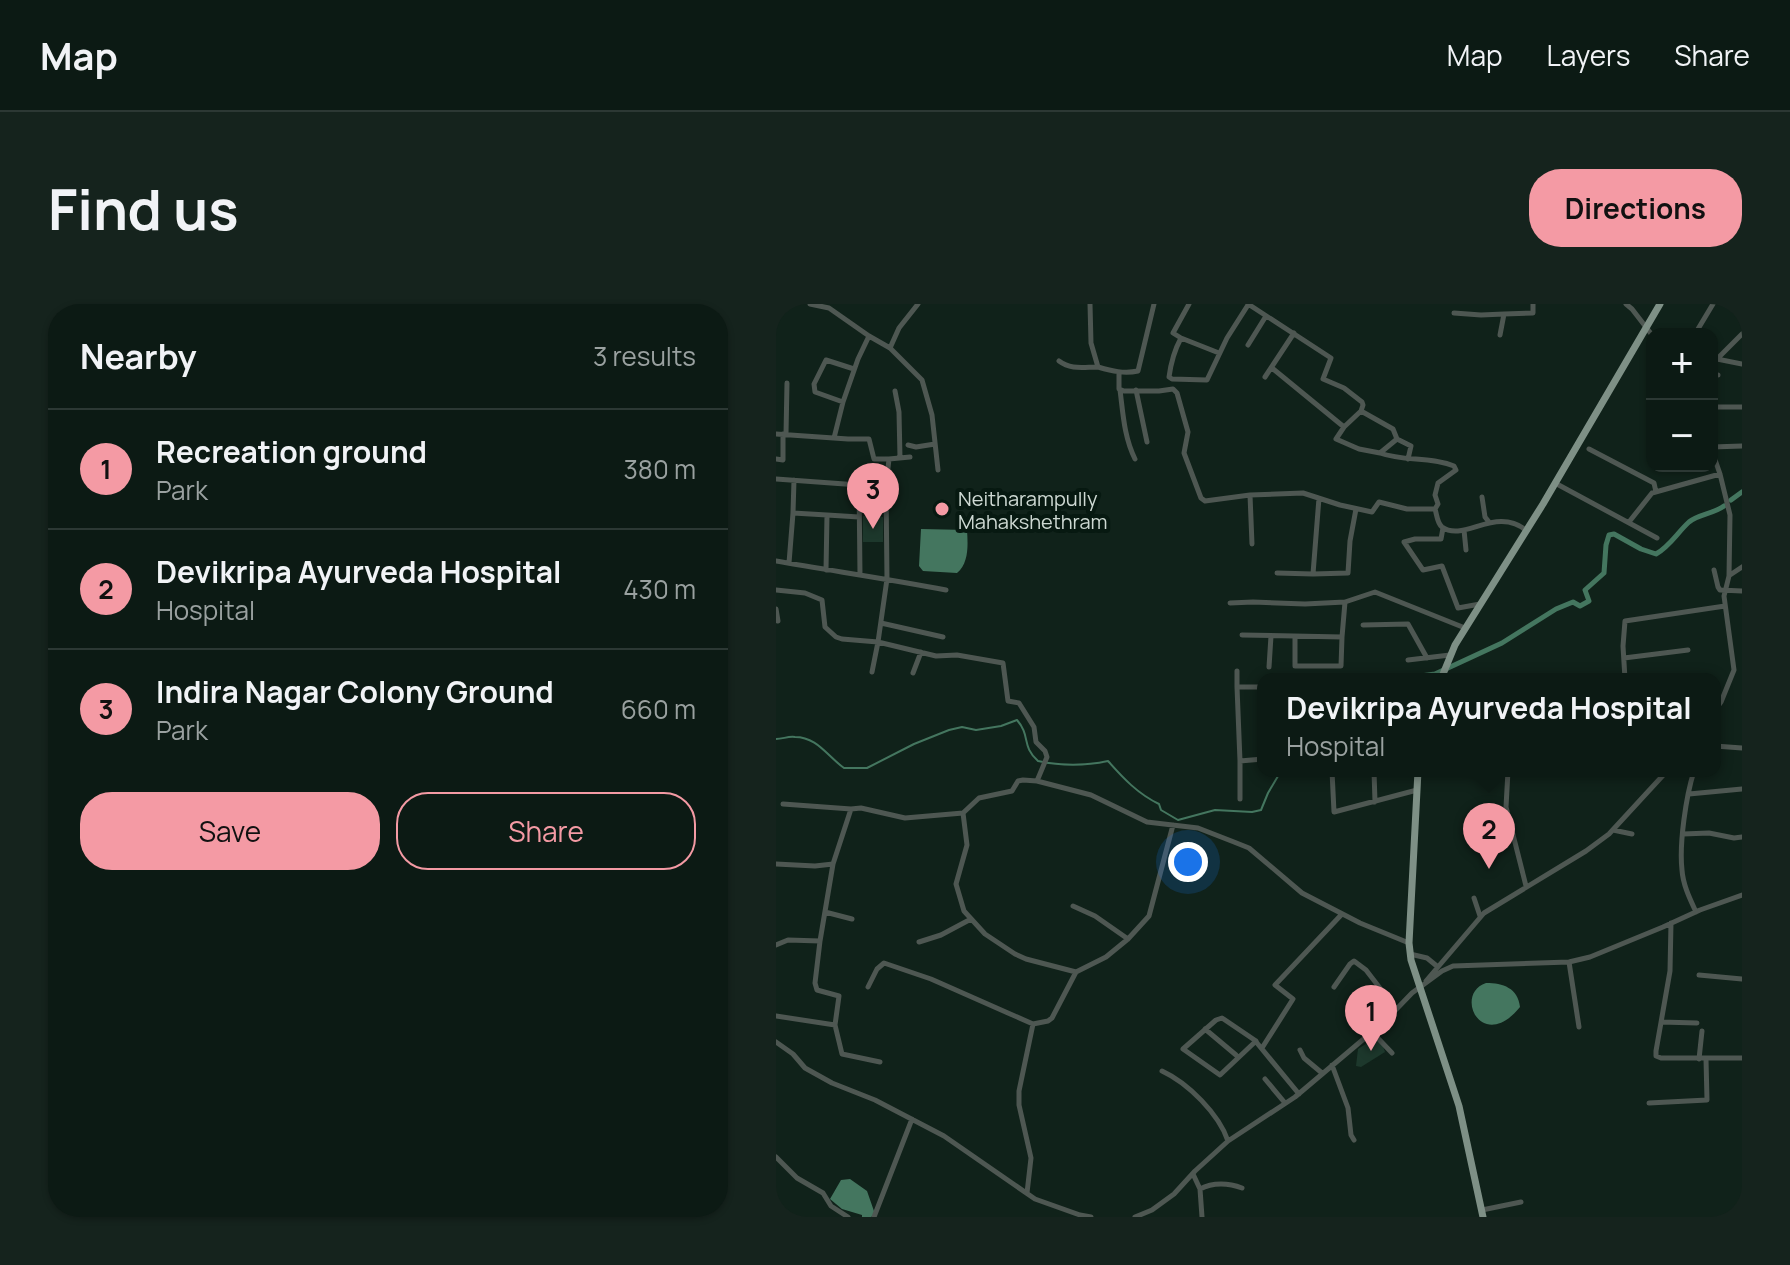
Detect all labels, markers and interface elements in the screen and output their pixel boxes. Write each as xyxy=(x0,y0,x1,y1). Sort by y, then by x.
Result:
text: Map xyxy=(40,29,118,81)
text: Map xyxy=(1447,36,1503,74)
text: Layers xyxy=(1547,36,1630,74)
text: Share xyxy=(1674,36,1750,74)
button: Directions xyxy=(1529,169,1742,247)
text: Find us xyxy=(48,170,239,247)
map controls xyxy=(1646,328,1718,472)
button: + xyxy=(1646,328,1718,400)
text: Nearby xyxy=(80,333,196,379)
text: 3 results xyxy=(593,338,696,374)
button: − xyxy=(1646,400,1718,472)
text: Recreation ground xyxy=(156,431,427,472)
text: 1 xyxy=(100,451,112,487)
text: 380 m xyxy=(623,451,696,487)
pin: 3 xyxy=(847,463,899,529)
text: Park xyxy=(156,472,208,508)
place label: Neitharampully Mahakshethram xyxy=(958,485,1107,535)
marker: Neitharampully Mahakshethram xyxy=(933,500,951,518)
text: Devikripa Ayurveda Hospital xyxy=(156,551,561,592)
text: 2 xyxy=(98,571,114,607)
text: 430 m xyxy=(623,571,696,607)
text: Hospital xyxy=(156,592,255,628)
text: Indira Nagar Colony Ground xyxy=(156,671,554,712)
popup xyxy=(1257,673,1721,777)
text: Devikripa Ayurveda Hospital xyxy=(1286,687,1692,728)
text: 3 xyxy=(98,691,114,727)
text: 660 m xyxy=(621,691,696,727)
text: Park xyxy=(156,712,208,748)
text: Hospital xyxy=(1286,728,1385,764)
button: Save xyxy=(80,792,380,870)
button: Share xyxy=(396,792,696,870)
pin: 2 xyxy=(1463,803,1515,869)
your location xyxy=(1168,842,1208,882)
pin: 1 xyxy=(1345,985,1397,1051)

